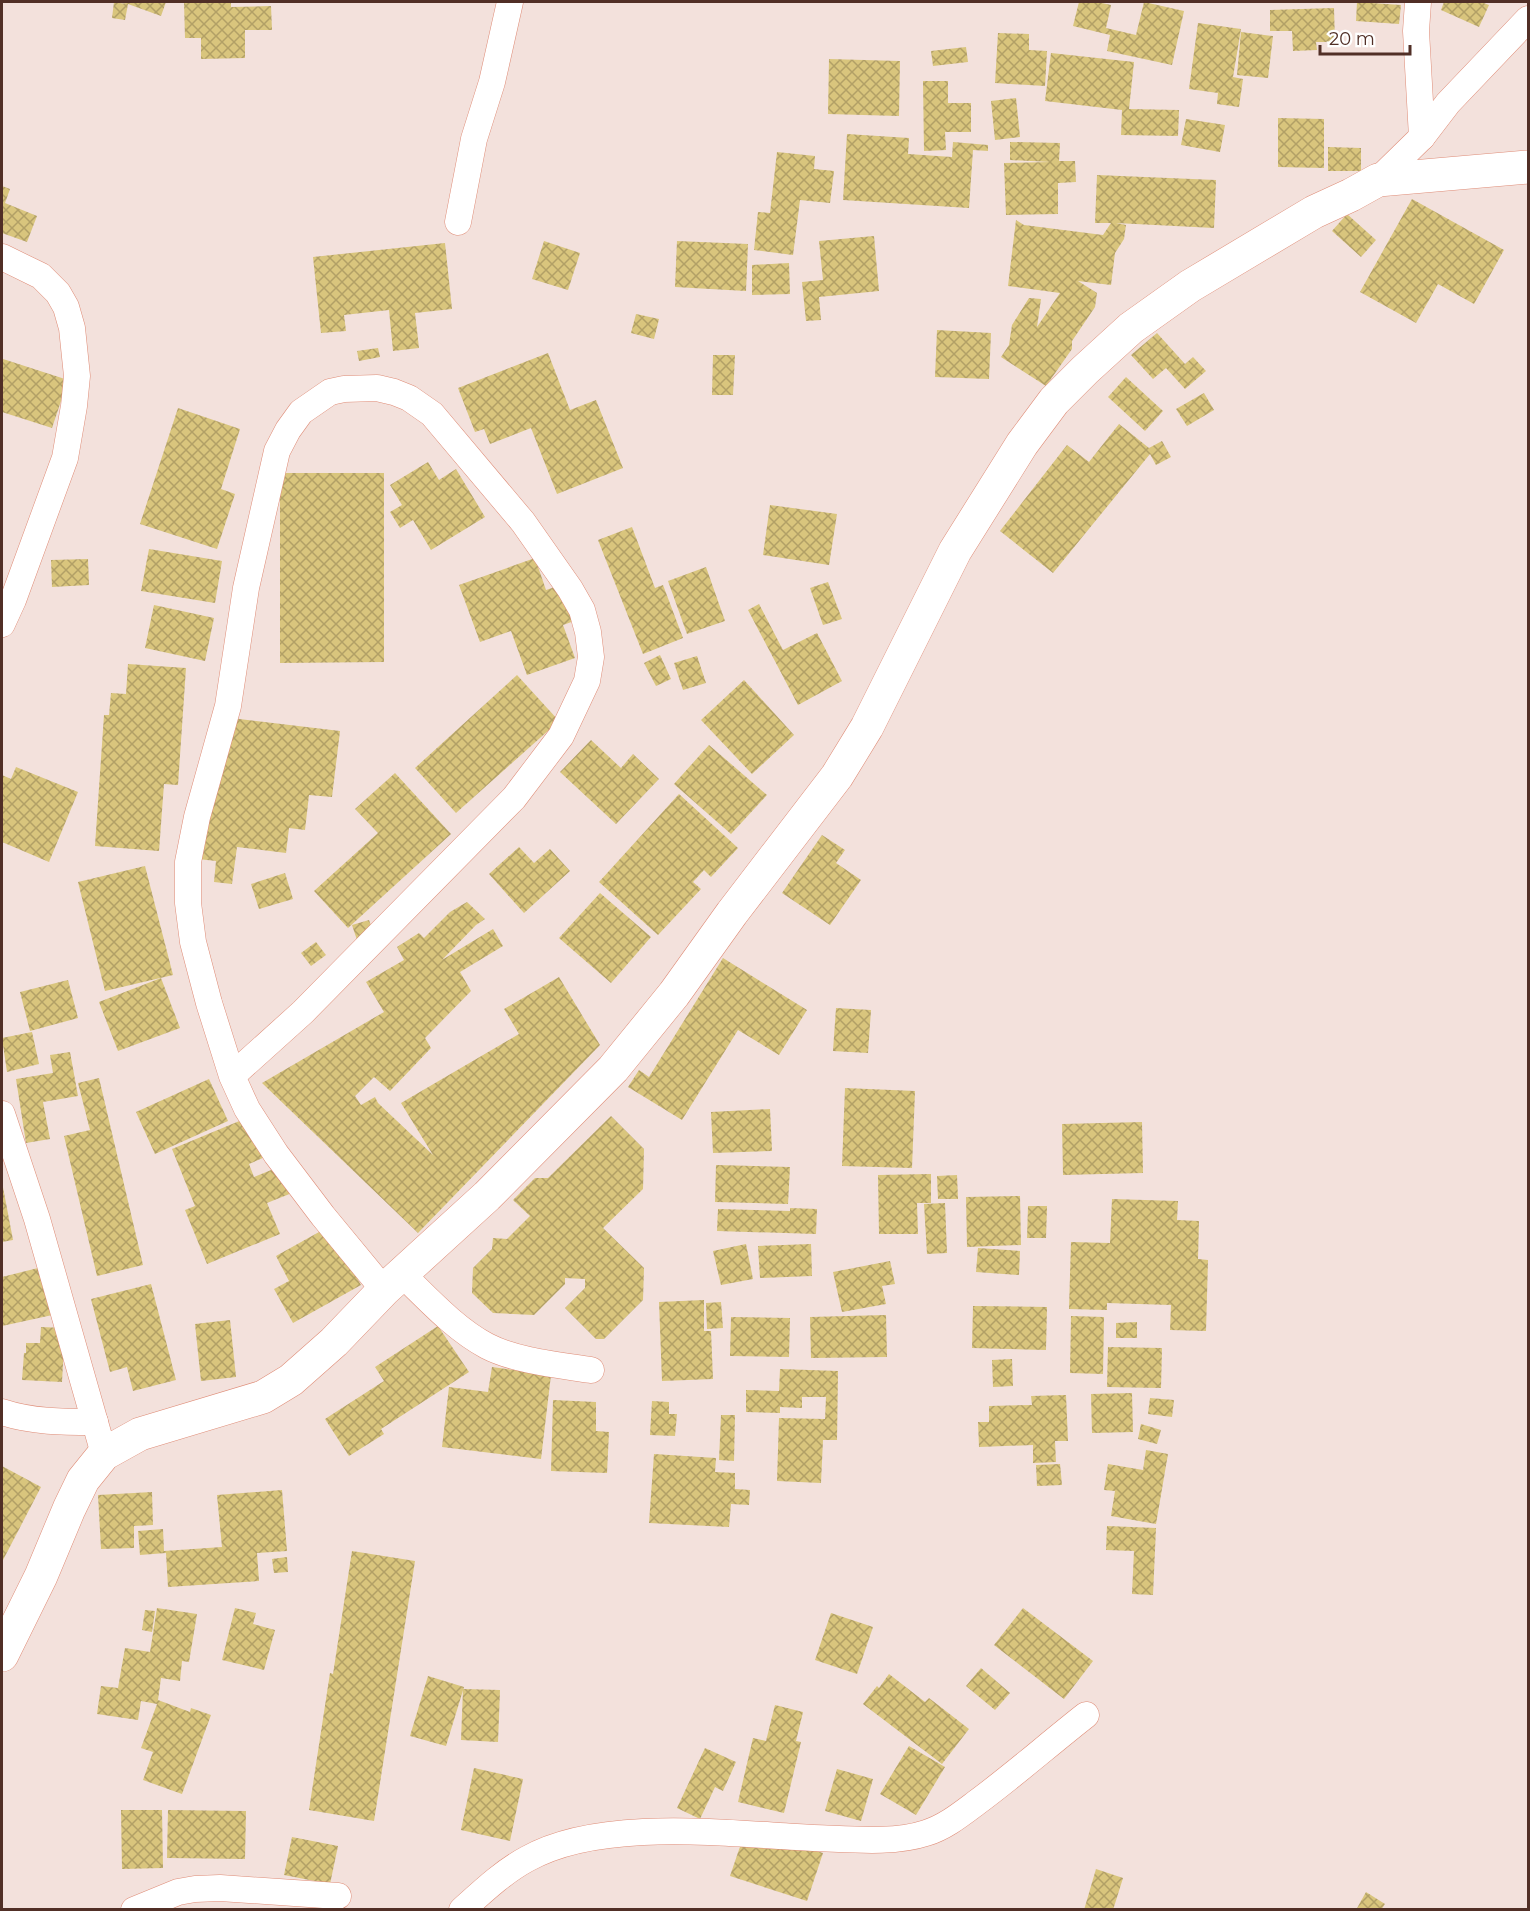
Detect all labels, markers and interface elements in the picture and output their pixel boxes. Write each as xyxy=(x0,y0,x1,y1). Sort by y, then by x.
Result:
scale bar xyxy=(1320,18,1410,56)
text: 20 m xyxy=(1329,28,1375,50)

